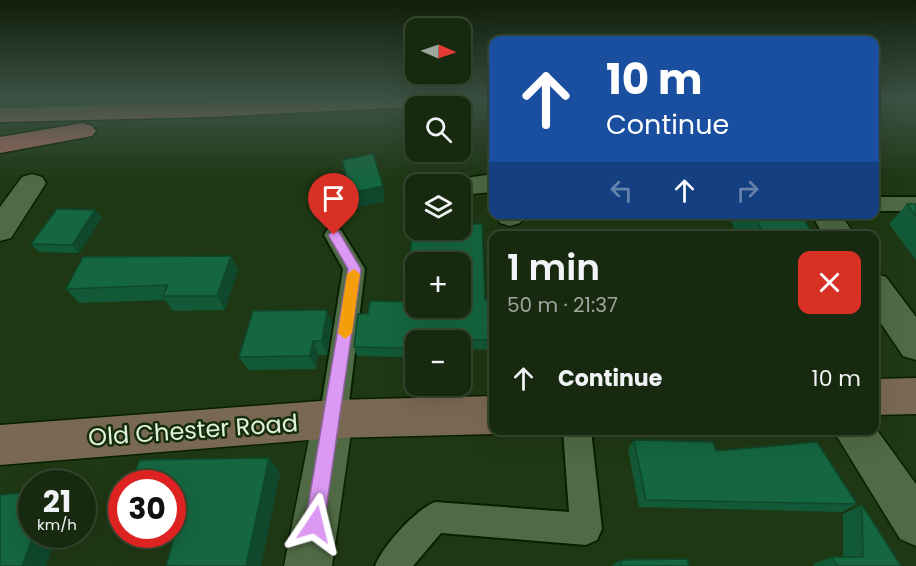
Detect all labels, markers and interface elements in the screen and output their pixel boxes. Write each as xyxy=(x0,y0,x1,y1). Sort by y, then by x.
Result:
north arrow xyxy=(405,18,471,84)
map controls xyxy=(405,18,471,396)
text: 10 m xyxy=(606,50,703,109)
icon: ahead xyxy=(507,60,585,138)
button: search xyxy=(405,96,471,162)
text: Continue xyxy=(606,106,729,143)
pin xyxy=(308,173,359,235)
button: layers xyxy=(405,174,471,240)
icon: left xyxy=(605,174,638,207)
icon: ahead xyxy=(668,174,701,207)
icon: right xyxy=(731,174,764,207)
icon: arrive xyxy=(317,182,350,215)
text: 1 min xyxy=(507,242,600,293)
button: close xyxy=(798,251,861,314)
button: + xyxy=(405,252,471,318)
text: 50 m · 21:37 xyxy=(507,291,618,319)
button: − xyxy=(405,330,471,396)
icon: ahead xyxy=(507,362,540,395)
text: Continue xyxy=(558,363,662,394)
text: 10 m xyxy=(812,363,861,394)
street label: Old Chester Road xyxy=(87,406,299,454)
speed limit sign: 30 xyxy=(108,470,186,548)
text: 21 xyxy=(43,480,71,523)
position arrow xyxy=(283,492,347,556)
text: km/h xyxy=(37,514,77,535)

